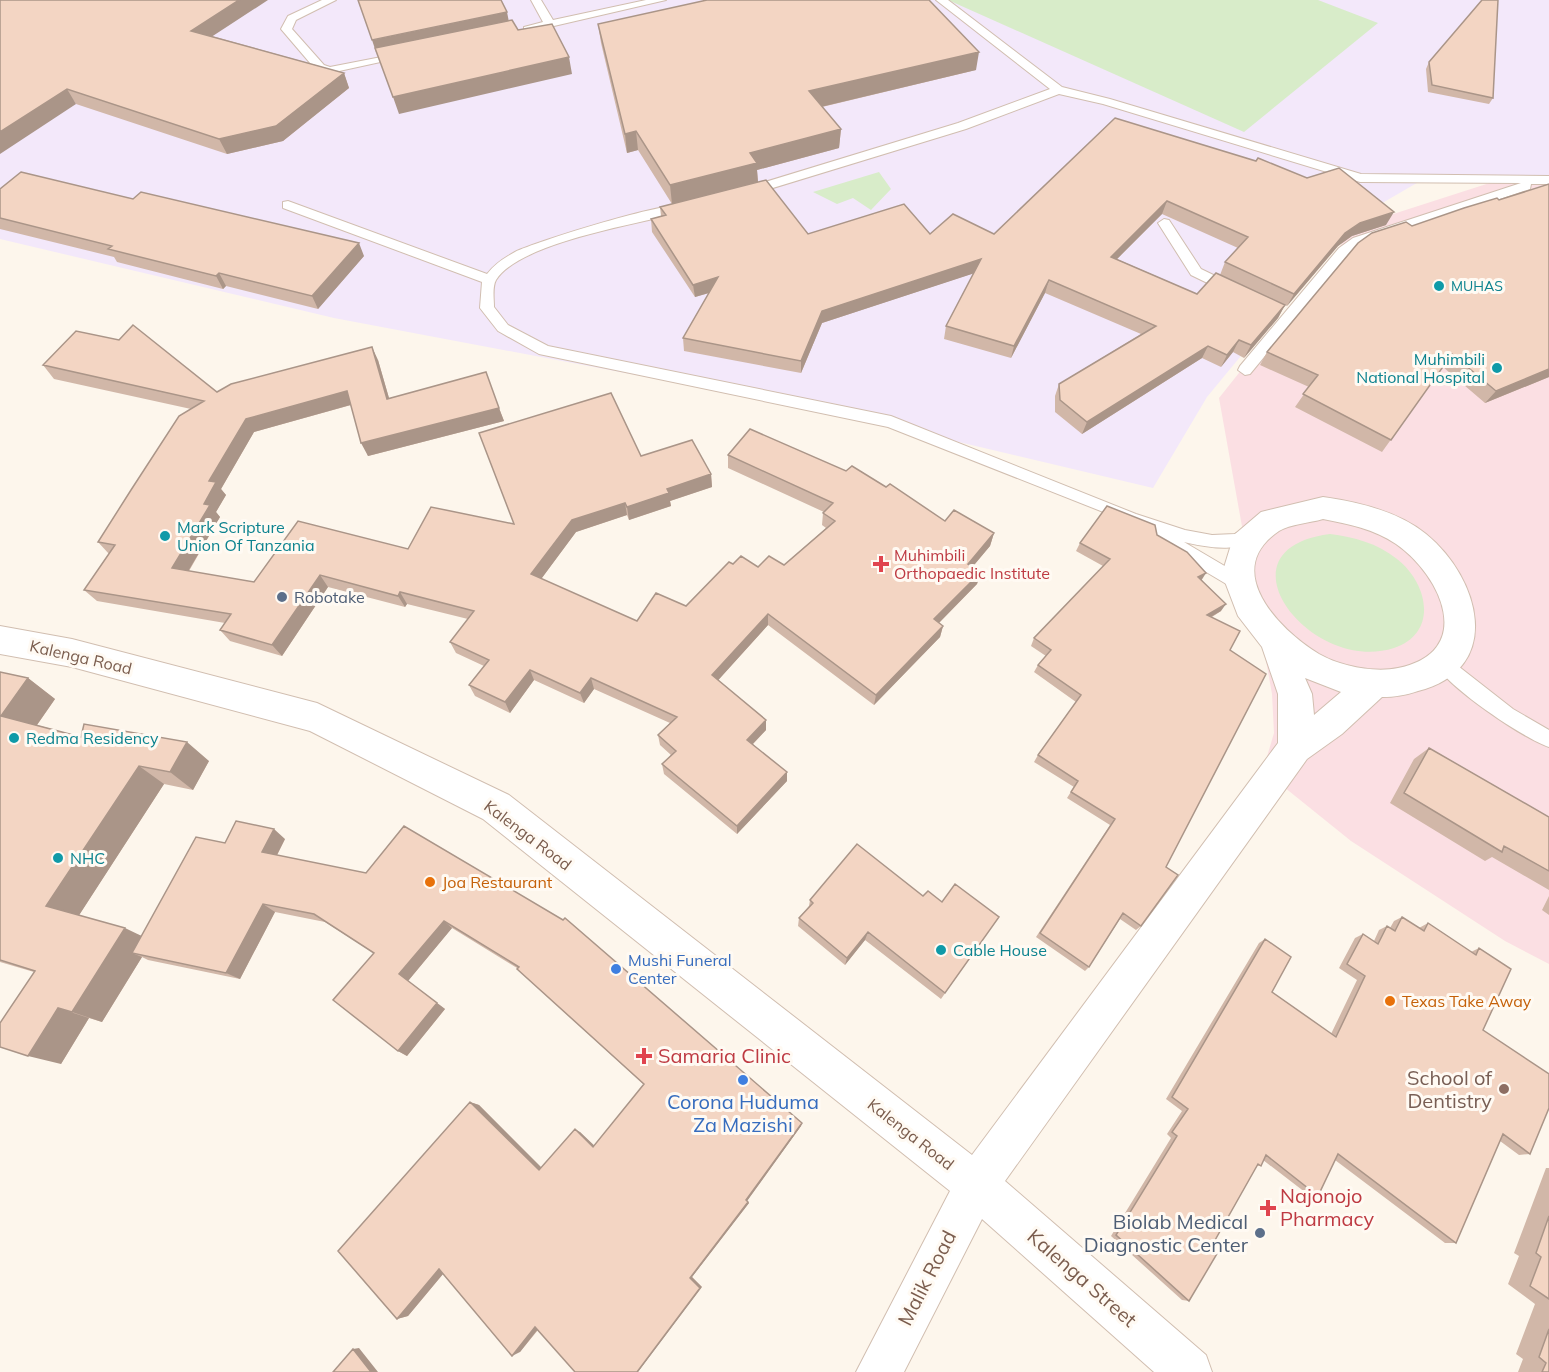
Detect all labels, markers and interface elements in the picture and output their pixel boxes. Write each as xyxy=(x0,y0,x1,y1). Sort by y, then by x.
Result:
place label: MUHAS xyxy=(1451,277,1503,295)
marker: MUHAS xyxy=(1432,279,1446,293)
place label: Muhimbili National Hospital xyxy=(1356,349,1485,387)
marker: Muhimbili National Hospital xyxy=(1490,361,1504,375)
place label: Mark Scripture Union Of Tanzania xyxy=(177,517,315,555)
marker: Mark Scripture Union Of Tanzania xyxy=(158,529,172,543)
place label: Muhimbili Orthopaedic Institute xyxy=(894,545,1050,583)
marker: Muhimbili Orthopaedic Institute xyxy=(872,555,890,573)
place label: Robotake xyxy=(294,587,365,607)
marker: Robotake xyxy=(275,590,289,604)
street label: Kalenga Road xyxy=(28,636,134,678)
place label: Redma Residency xyxy=(26,728,159,748)
marker: Redma Residency xyxy=(7,731,21,745)
street label: Kalenga Road xyxy=(480,796,576,874)
place label: NHC xyxy=(70,848,105,868)
marker: NHC xyxy=(51,851,65,865)
place label: Joa Restaurant xyxy=(442,872,553,892)
marker: Joa Restaurant xyxy=(423,875,437,889)
place label: Cable House xyxy=(953,940,1047,960)
marker: Cable House xyxy=(934,943,948,957)
place label: Mushi Funeral Center xyxy=(628,950,732,988)
marker: Mushi Funeral Center xyxy=(609,962,623,976)
place label: Texas Take Away xyxy=(1402,991,1532,1011)
marker: Texas Take Away xyxy=(1383,994,1397,1008)
place label: Samaria Clinic xyxy=(658,1043,791,1068)
marker: Samaria Clinic xyxy=(635,1047,653,1065)
place label: School of Dentistry xyxy=(1407,1065,1492,1113)
marker: Corona Huduma Za Mazishi xyxy=(736,1073,750,1087)
marker: School of Dentistry xyxy=(1497,1082,1511,1096)
place label: Corona Huduma Za Mazishi xyxy=(667,1089,819,1137)
street label: Kalenga Road xyxy=(864,1094,958,1174)
place label: Najonojo Pharmacy xyxy=(1280,1183,1375,1231)
marker: Najonojo Pharmacy xyxy=(1261,1201,1275,1215)
place label: Biolab Medical Diagnostic Center xyxy=(1084,1209,1249,1257)
street label: Kalenga Street xyxy=(1023,1223,1142,1332)
street label: Malik Road xyxy=(892,1226,961,1329)
marker: Biolab Medical Diagnostic Center xyxy=(1253,1226,1267,1240)

